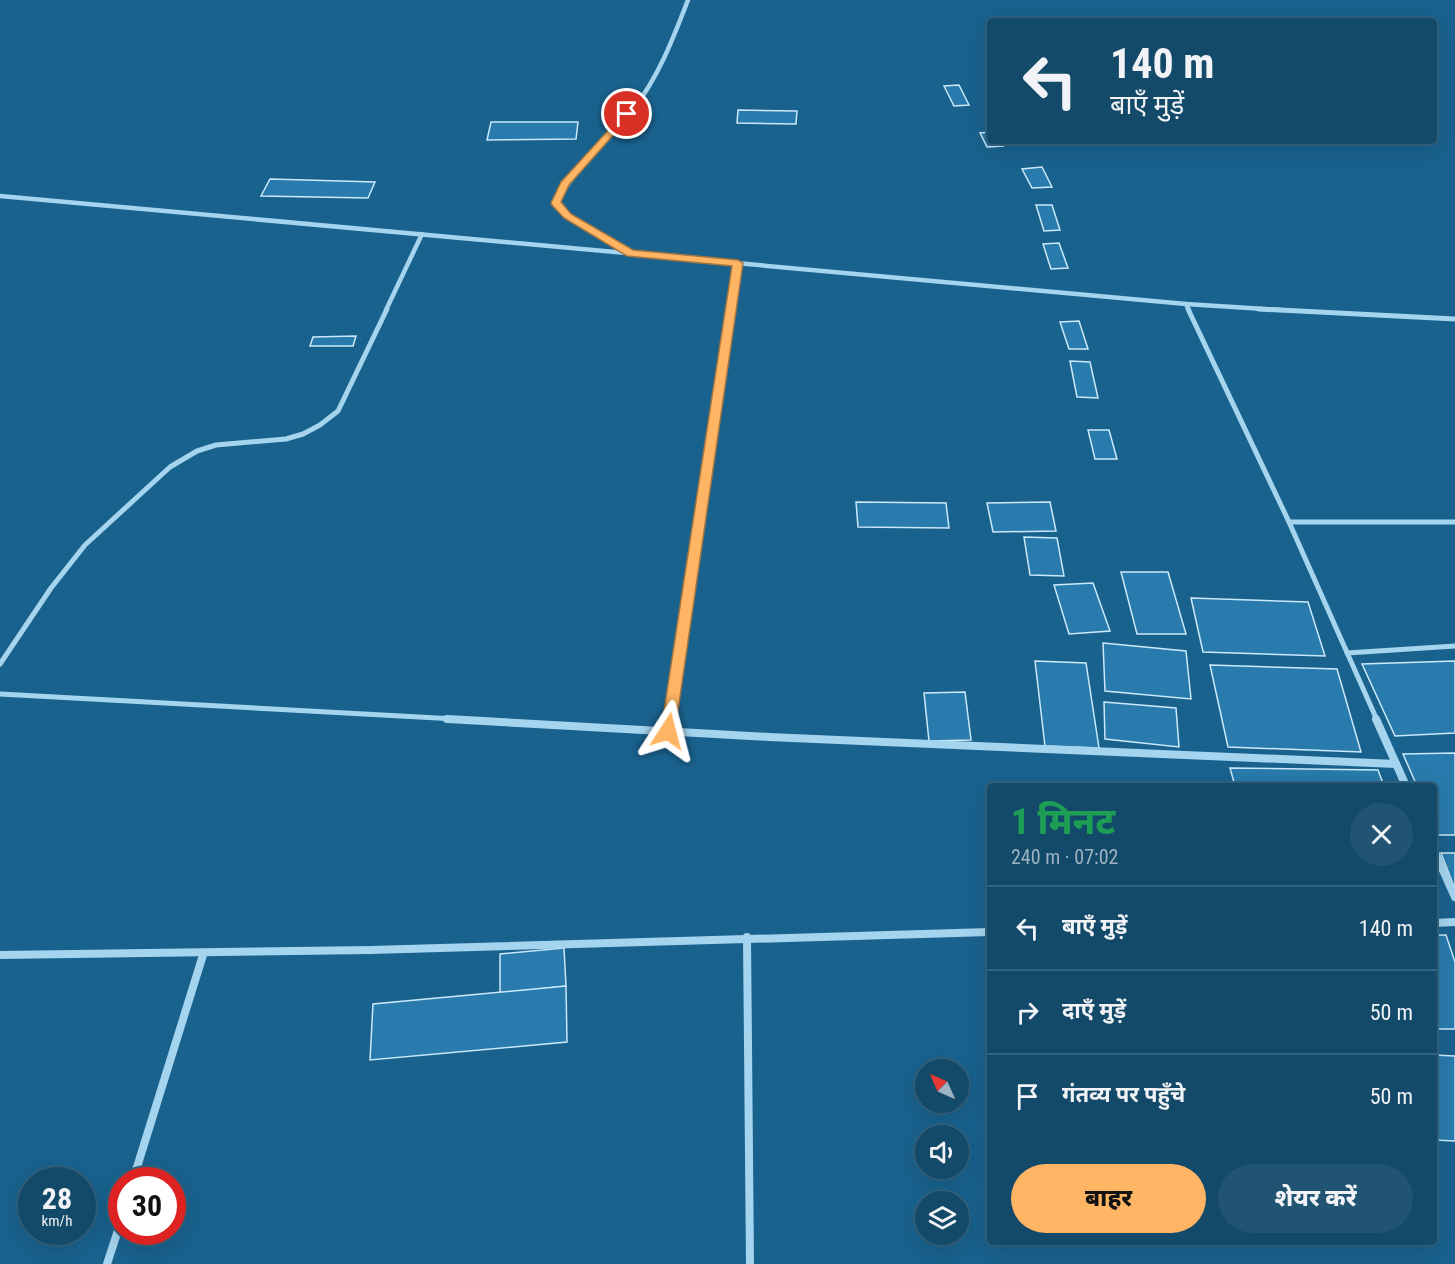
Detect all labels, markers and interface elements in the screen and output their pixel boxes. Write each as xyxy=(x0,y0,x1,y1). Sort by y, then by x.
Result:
text: 140 m xyxy=(1110,39,1215,88)
icon: left xyxy=(1011,42,1089,120)
pin xyxy=(601,88,652,139)
text: बाएँ मुड़ें xyxy=(1110,89,1184,121)
icon: arrive xyxy=(610,97,643,130)
position arrow xyxy=(636,699,700,763)
text: 1 मिनट xyxy=(1011,801,1115,843)
button: close xyxy=(1350,803,1413,866)
text: 240 m · 07:02 xyxy=(1011,845,1118,869)
icon: left xyxy=(1011,912,1044,945)
text: बाएँ मुड़ें xyxy=(1062,914,1127,939)
text: 140 m xyxy=(1359,916,1413,941)
icon: right xyxy=(1011,996,1044,1029)
text: दाएँ मुड़ें xyxy=(1062,998,1126,1023)
text: 50 m xyxy=(1370,1000,1413,1025)
north arrow xyxy=(915,1059,969,1113)
map controls xyxy=(915,1059,969,1245)
icon: arrive xyxy=(1011,1080,1044,1113)
text: गंतव्य पर पहुँचे xyxy=(1062,1082,1185,1107)
text: 50 m xyxy=(1370,1084,1413,1109)
button: sound xyxy=(915,1125,969,1179)
button: बाहर xyxy=(1011,1164,1206,1233)
button: शेयर करें xyxy=(1218,1164,1413,1233)
speed limit sign: 30 xyxy=(108,1167,186,1245)
text: 28 xyxy=(42,1181,72,1216)
button: layers xyxy=(915,1191,969,1245)
text: km/h xyxy=(42,1212,72,1230)

